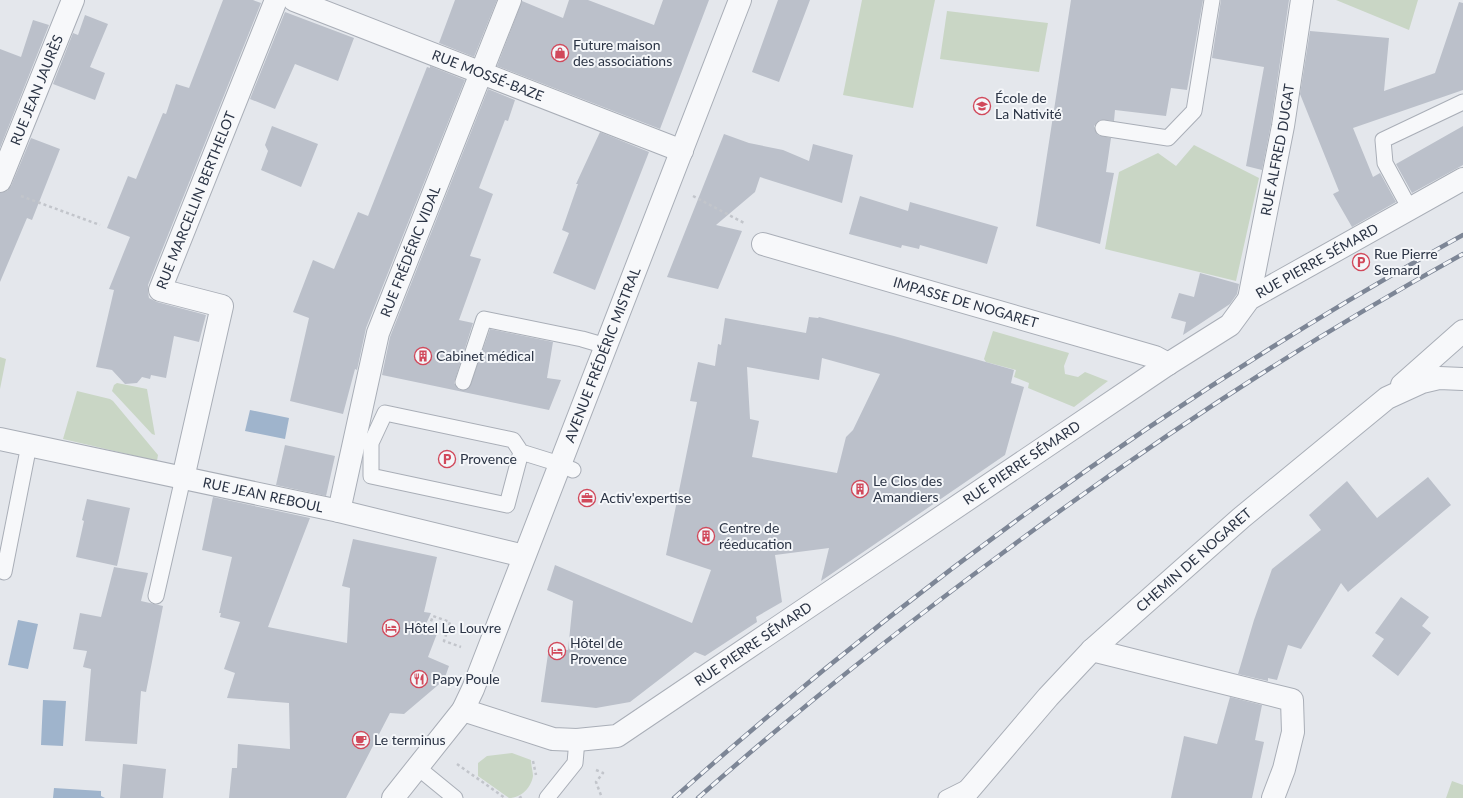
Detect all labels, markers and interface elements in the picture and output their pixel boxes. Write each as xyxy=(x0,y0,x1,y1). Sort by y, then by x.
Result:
street label: RUE JEAN JAURÈS xyxy=(6,32,66,148)
place label: Future maison des associations xyxy=(573,36,672,69)
shop icon: Future maison des associations xyxy=(550,43,570,63)
street label: RUE MOSSÉ-BAZE xyxy=(430,46,546,104)
street label: RUE ALFRED DUGAT xyxy=(1257,82,1297,217)
place label: École de La Nativité xyxy=(995,89,1062,122)
school or university icon: École de La Nativité xyxy=(972,96,992,116)
street label: RUE MARCELLIN BERTHELOT xyxy=(152,108,239,292)
street label: RUE FRÉDÉRIC VIDAL xyxy=(376,183,444,319)
street label: RUE PIERRE SÉMARD xyxy=(1252,219,1381,302)
place label: Rue Pierre Semard xyxy=(1374,245,1438,278)
parking icon: Rue Pierre Semard xyxy=(1351,252,1371,272)
street label: AVENUE FRÉDÉRIC MISTRAL xyxy=(560,265,644,445)
street label: IMPASSE DE NOGARET xyxy=(891,273,1041,331)
building icon: Cabinet médical xyxy=(413,346,433,366)
place label: Cabinet médical xyxy=(436,347,534,364)
street label: RUE PIERRE SÉMARD xyxy=(959,417,1083,508)
parking icon: Provence xyxy=(437,449,457,469)
place label: Provence xyxy=(460,450,517,467)
place label: Le Clos des Amandiers xyxy=(873,472,942,505)
street label: RUE JEAN REBOUL xyxy=(201,473,325,515)
building icon: Le Clos des Amandiers xyxy=(850,479,870,499)
office icon: Activ'expertise xyxy=(577,488,597,508)
place label: Activ'expertise xyxy=(600,489,691,506)
street label: CHEMIN DE NOGARET xyxy=(1132,504,1255,615)
place label: Centre de réeducation xyxy=(719,519,792,552)
building icon: Centre de réeducation xyxy=(696,526,716,546)
street label: RUE PIERRE SÉMARD xyxy=(691,598,815,689)
hotel icon: Hôtel Le Louvre xyxy=(381,618,401,638)
place label: Hôtel Le Louvre xyxy=(404,619,501,636)
place label: Hôtel de Provence xyxy=(570,634,627,667)
hotel icon: Hôtel de Provence xyxy=(547,641,567,661)
restaurant icon: Papy Poule xyxy=(409,669,429,689)
place label: Papy Poule xyxy=(432,670,500,687)
cafe icon: Le terminus xyxy=(351,730,371,750)
place label: Le terminus xyxy=(374,731,446,748)

